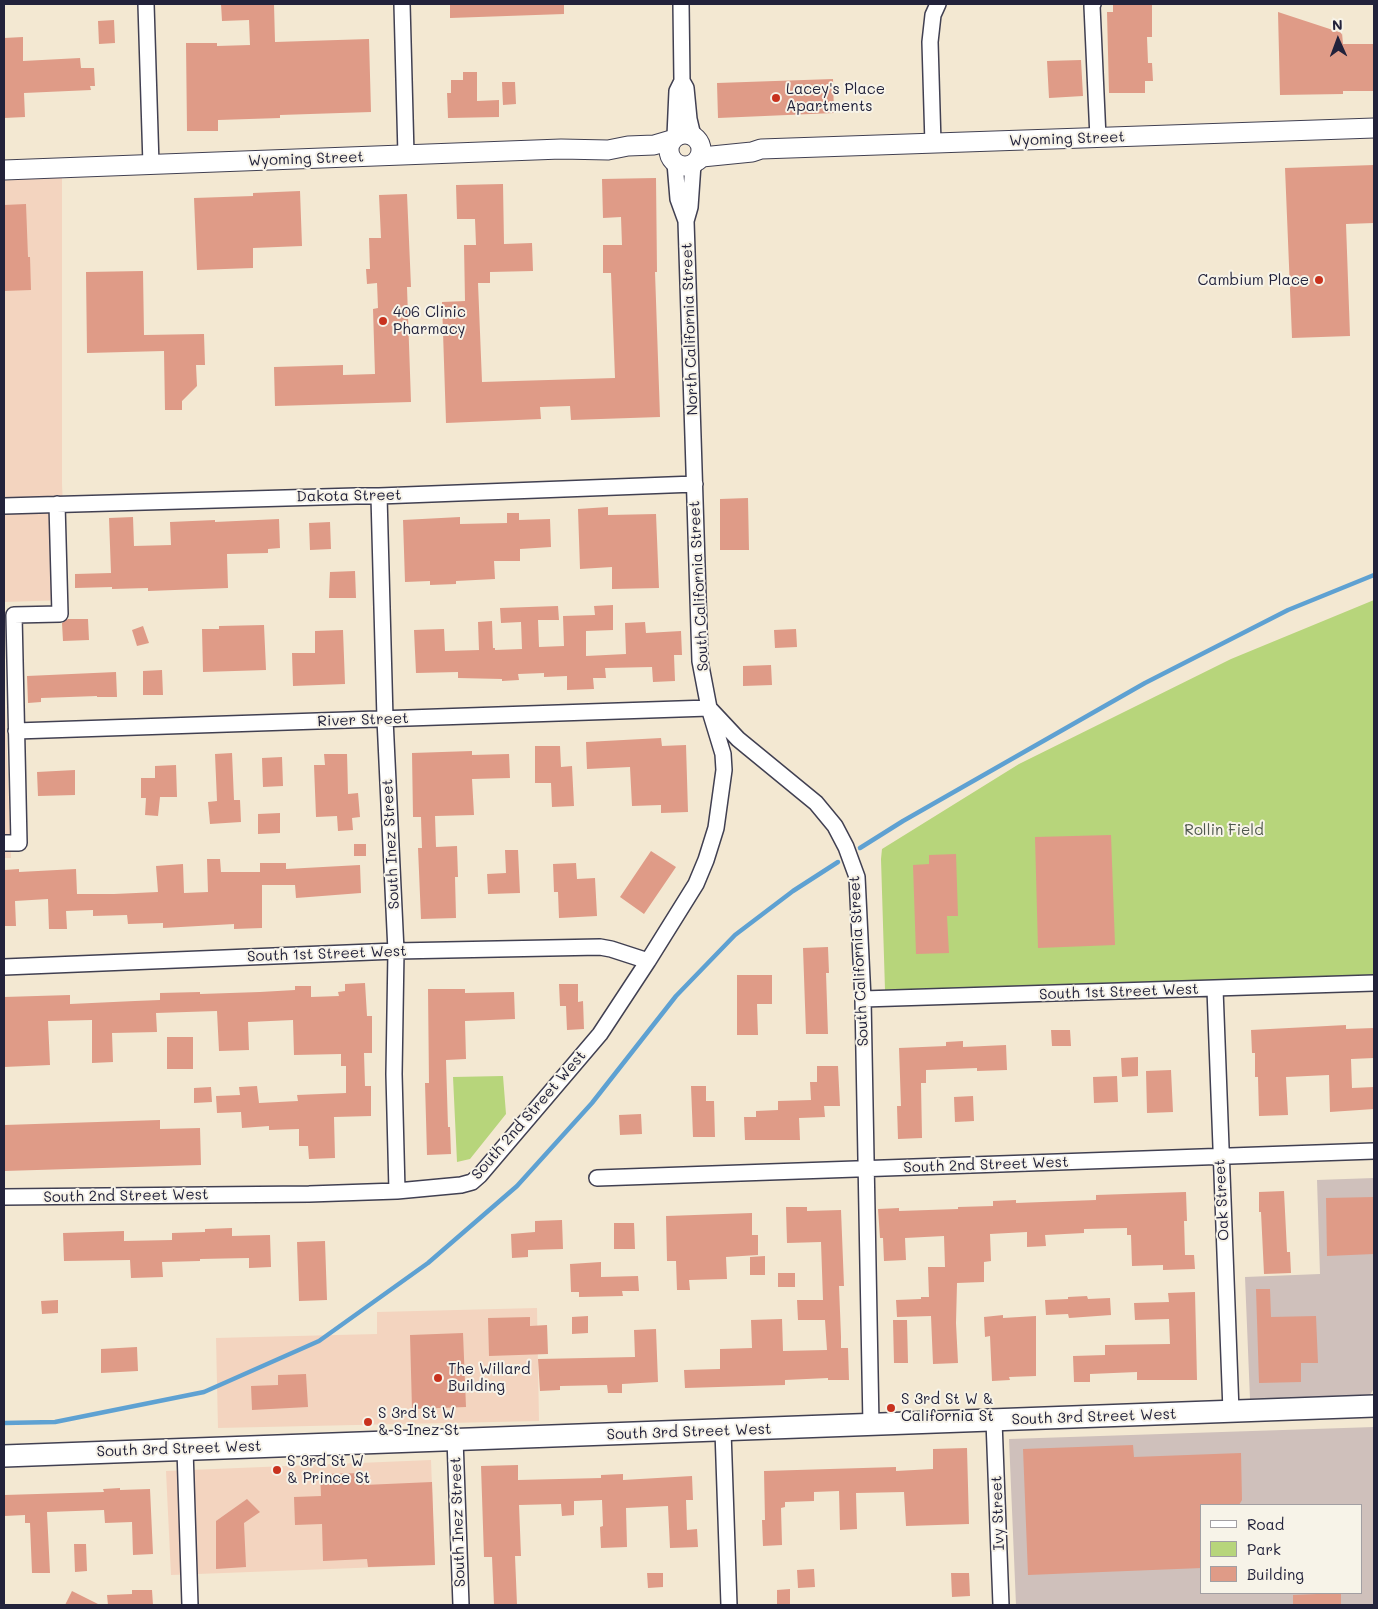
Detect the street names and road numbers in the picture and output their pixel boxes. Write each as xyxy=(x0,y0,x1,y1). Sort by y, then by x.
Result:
street label: Wyoming Street xyxy=(1009,128,1125,150)
street label: Wyoming Street xyxy=(248,148,364,170)
street label: North California Street xyxy=(678,242,702,416)
street label: Dakota Street xyxy=(296,486,402,506)
street label: South California Street xyxy=(686,500,712,672)
street label: River Street xyxy=(317,709,409,731)
street label: South Inez Street xyxy=(379,778,403,910)
street label: South California Street xyxy=(846,875,872,1047)
street label: South 1st Street West xyxy=(247,942,407,966)
street label: South 1st Street West xyxy=(1039,980,1199,1004)
street label: South 2nd Street West xyxy=(468,1047,590,1183)
street label: South 2nd Street West xyxy=(903,1153,1069,1177)
street label: Oak Street xyxy=(1211,1159,1233,1241)
street label: South 2nd Street West xyxy=(43,1186,209,1206)
street label: South 3rd Street West xyxy=(1011,1405,1177,1429)
street label: South 3rd Street West xyxy=(606,1420,772,1444)
street label: South 3rd Street West xyxy=(96,1437,262,1461)
street label: South Inez Street xyxy=(447,1456,469,1588)
street label: Ivy Street xyxy=(988,1475,1008,1551)

